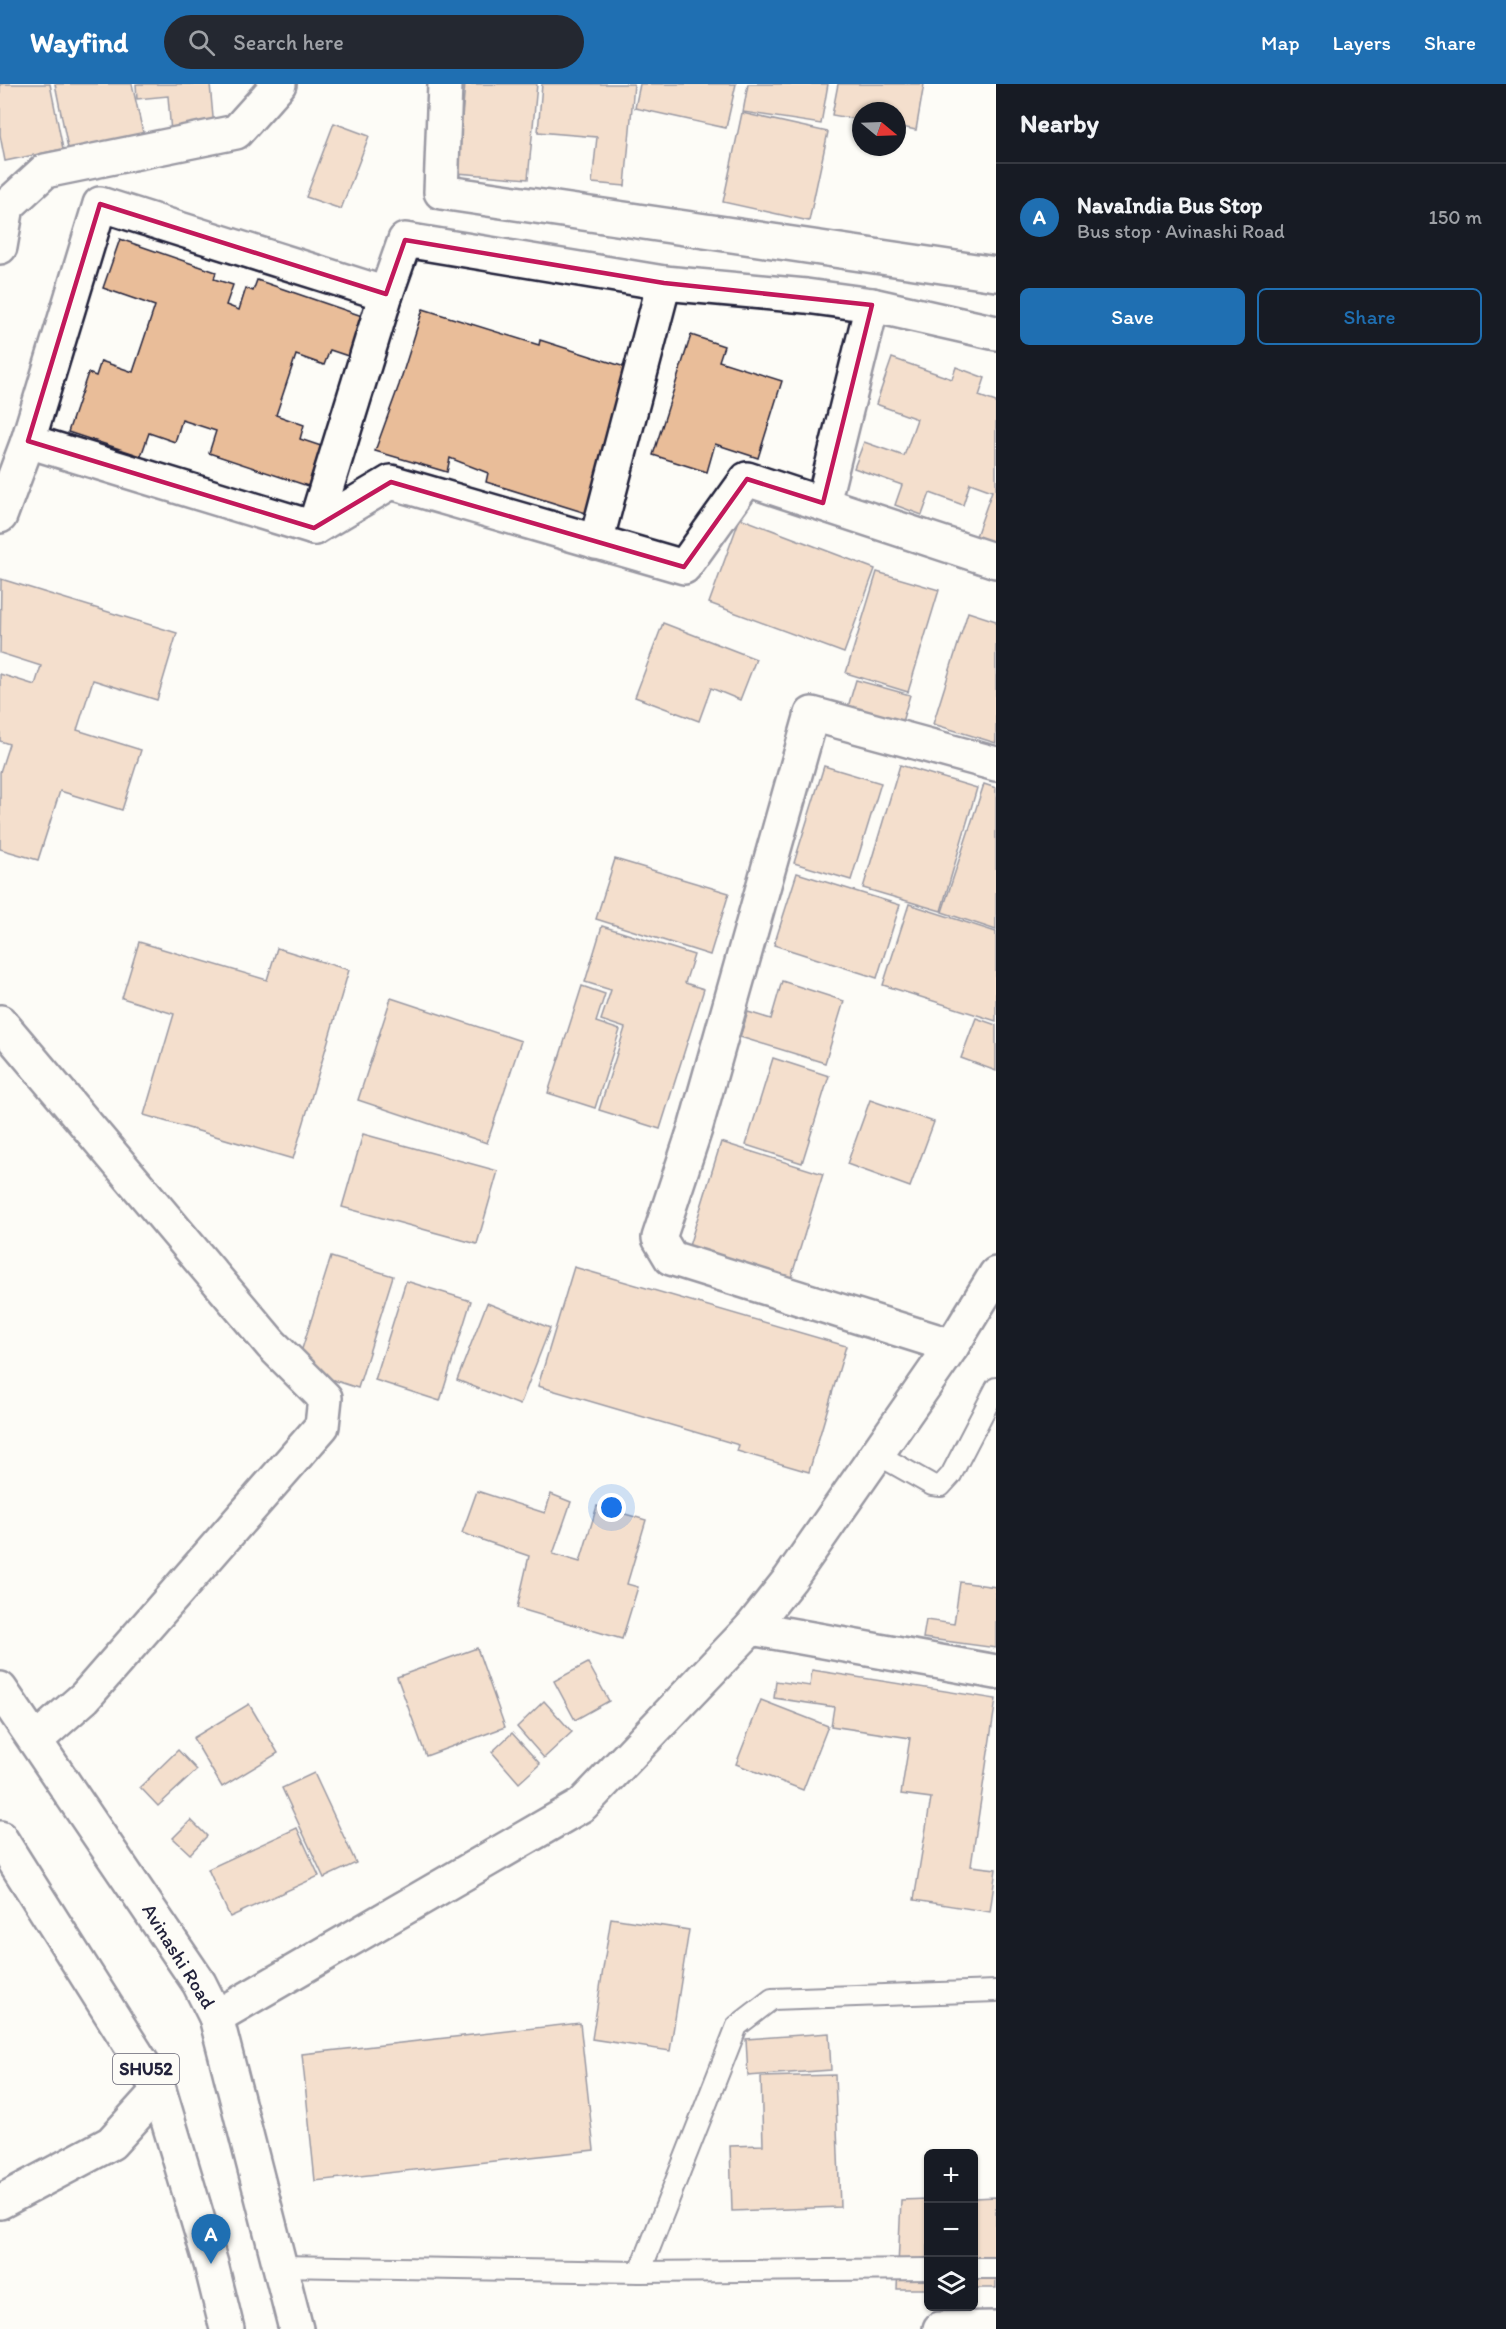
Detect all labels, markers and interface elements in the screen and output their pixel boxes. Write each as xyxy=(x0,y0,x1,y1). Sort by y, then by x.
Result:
search box xyxy=(164,15,584,69)
text: Wayfind xyxy=(30,25,128,59)
icon: search xyxy=(185,26,218,59)
text: Search here xyxy=(233,29,344,56)
text: Map xyxy=(1261,30,1300,55)
text: Layers xyxy=(1333,30,1391,55)
text: Share xyxy=(1424,30,1476,55)
north arrow xyxy=(852,102,906,156)
text: Nearby xyxy=(1020,107,1099,139)
text: NavaIndia Bus Stop xyxy=(1077,192,1262,219)
text: A xyxy=(1033,205,1046,229)
text: 150 m xyxy=(1429,205,1482,229)
text: Bus stop · Avinashi Road xyxy=(1077,219,1285,243)
button: Save xyxy=(1020,288,1245,345)
button: Share xyxy=(1257,288,1482,345)
your location xyxy=(597,1493,626,1522)
street label: Avinashi Road xyxy=(137,1899,221,2013)
road number: SHU52 xyxy=(113,2054,179,2084)
map controls xyxy=(924,2149,978,2311)
button: + xyxy=(924,2149,978,2203)
button: − xyxy=(924,2203,978,2257)
pin: A xyxy=(192,2214,230,2264)
button: layers xyxy=(924,2257,978,2311)

